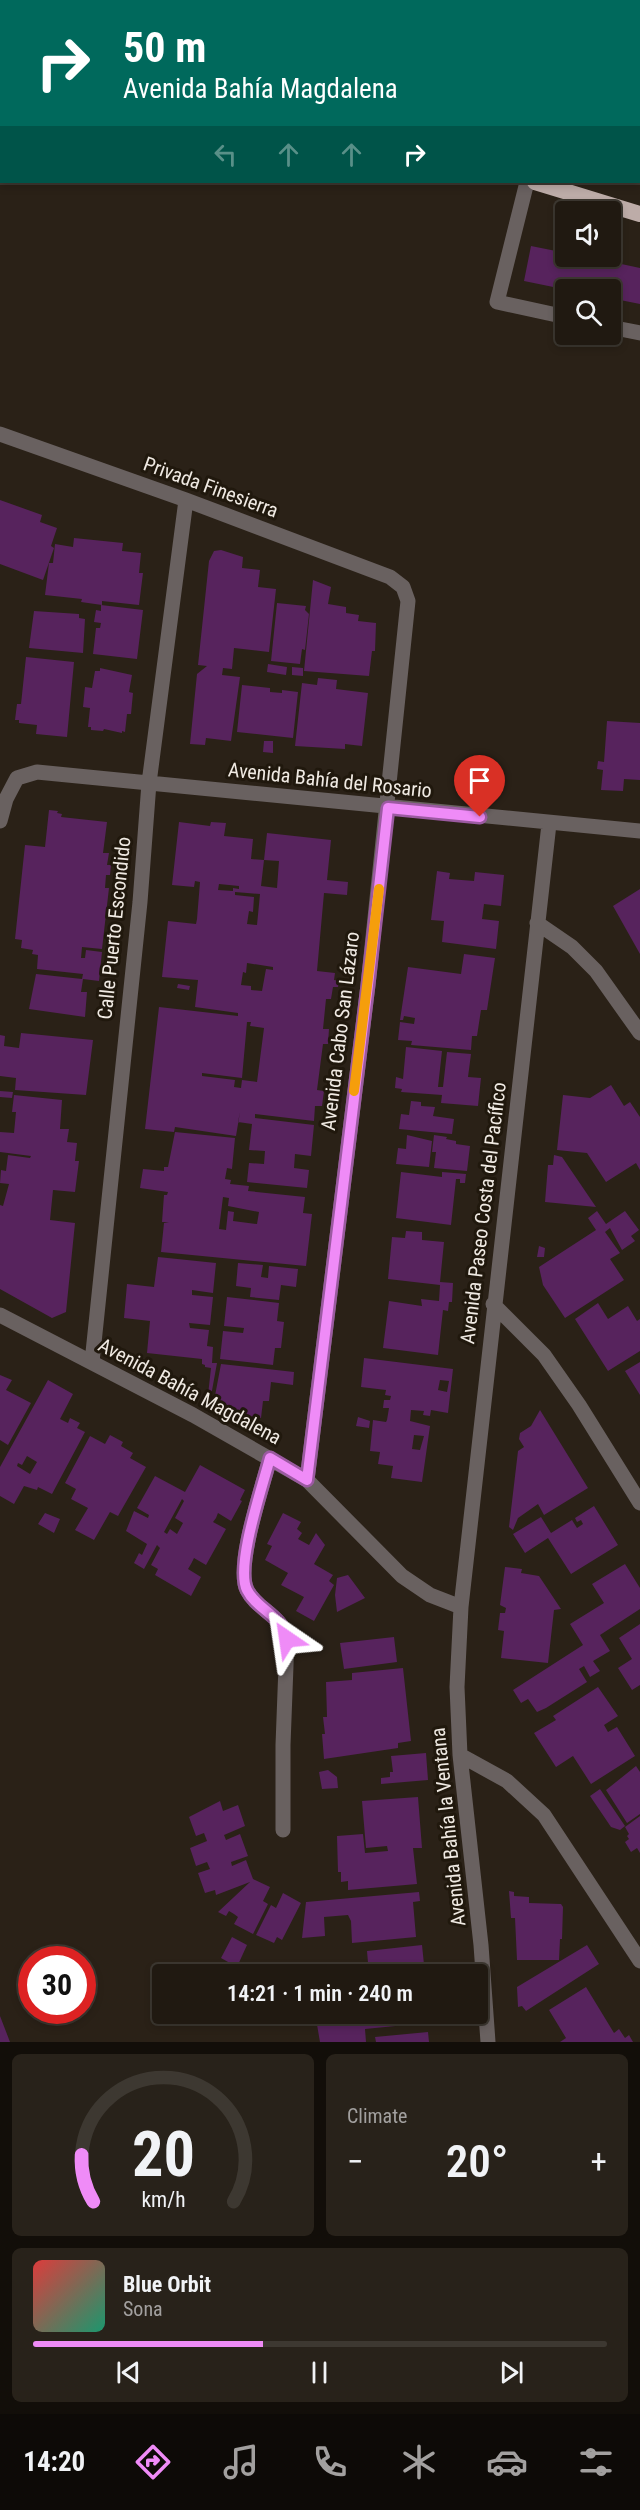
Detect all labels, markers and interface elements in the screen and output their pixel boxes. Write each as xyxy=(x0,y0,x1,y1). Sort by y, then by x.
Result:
text: 50 m xyxy=(123,23,206,72)
icon: right xyxy=(24,24,102,102)
text: Avenida Bahía Magdalena xyxy=(123,73,398,105)
icon: left xyxy=(209,138,242,171)
icon: ahead xyxy=(272,138,305,171)
icon: ahead xyxy=(335,138,368,171)
icon: right xyxy=(398,138,431,171)
map controls xyxy=(555,201,621,345)
button: sound xyxy=(555,201,621,267)
button: search xyxy=(555,279,621,345)
street label: Privada Finesierra xyxy=(140,452,282,522)
pin xyxy=(454,755,505,817)
street label: Avenida Bahía del Rosario xyxy=(227,757,433,803)
icon: arrive xyxy=(463,764,496,797)
street label: Calle Puerto Escondido xyxy=(92,835,136,1021)
street label: Avenida Cabo San Lázaro xyxy=(316,930,364,1132)
street label: Avenida Paseo Costa del Pacífico xyxy=(455,1081,511,1345)
street label: Avenida Bahía Magdalena xyxy=(95,1333,285,1449)
position arrow xyxy=(255,1607,319,1671)
street label: Avenida Bahía la Ventana xyxy=(426,1726,470,1928)
speed limit sign: 30 xyxy=(18,1946,96,2024)
text: 14:21 · 1 min · 240 m xyxy=(227,1981,413,2006)
text: Climate xyxy=(347,2104,407,2128)
text: 20 xyxy=(131,2118,195,2191)
text: 20° xyxy=(446,2135,508,2188)
text: − xyxy=(347,2142,364,2181)
text: + xyxy=(591,2142,607,2181)
text: km/h xyxy=(141,2187,185,2212)
text: Blue Orbit xyxy=(123,2272,211,2297)
text: Sona xyxy=(123,2297,163,2321)
icon: previous xyxy=(112,2356,145,2389)
icon: pause xyxy=(303,2356,336,2389)
icon: next xyxy=(495,2356,528,2389)
icon: directions xyxy=(132,2441,174,2483)
icon: music xyxy=(220,2441,262,2483)
icon: phone xyxy=(309,2441,351,2483)
icon: climate xyxy=(398,2441,440,2483)
icon: car xyxy=(486,2441,528,2483)
icon: filters xyxy=(575,2441,617,2483)
text: 14:20 xyxy=(23,2446,85,2478)

